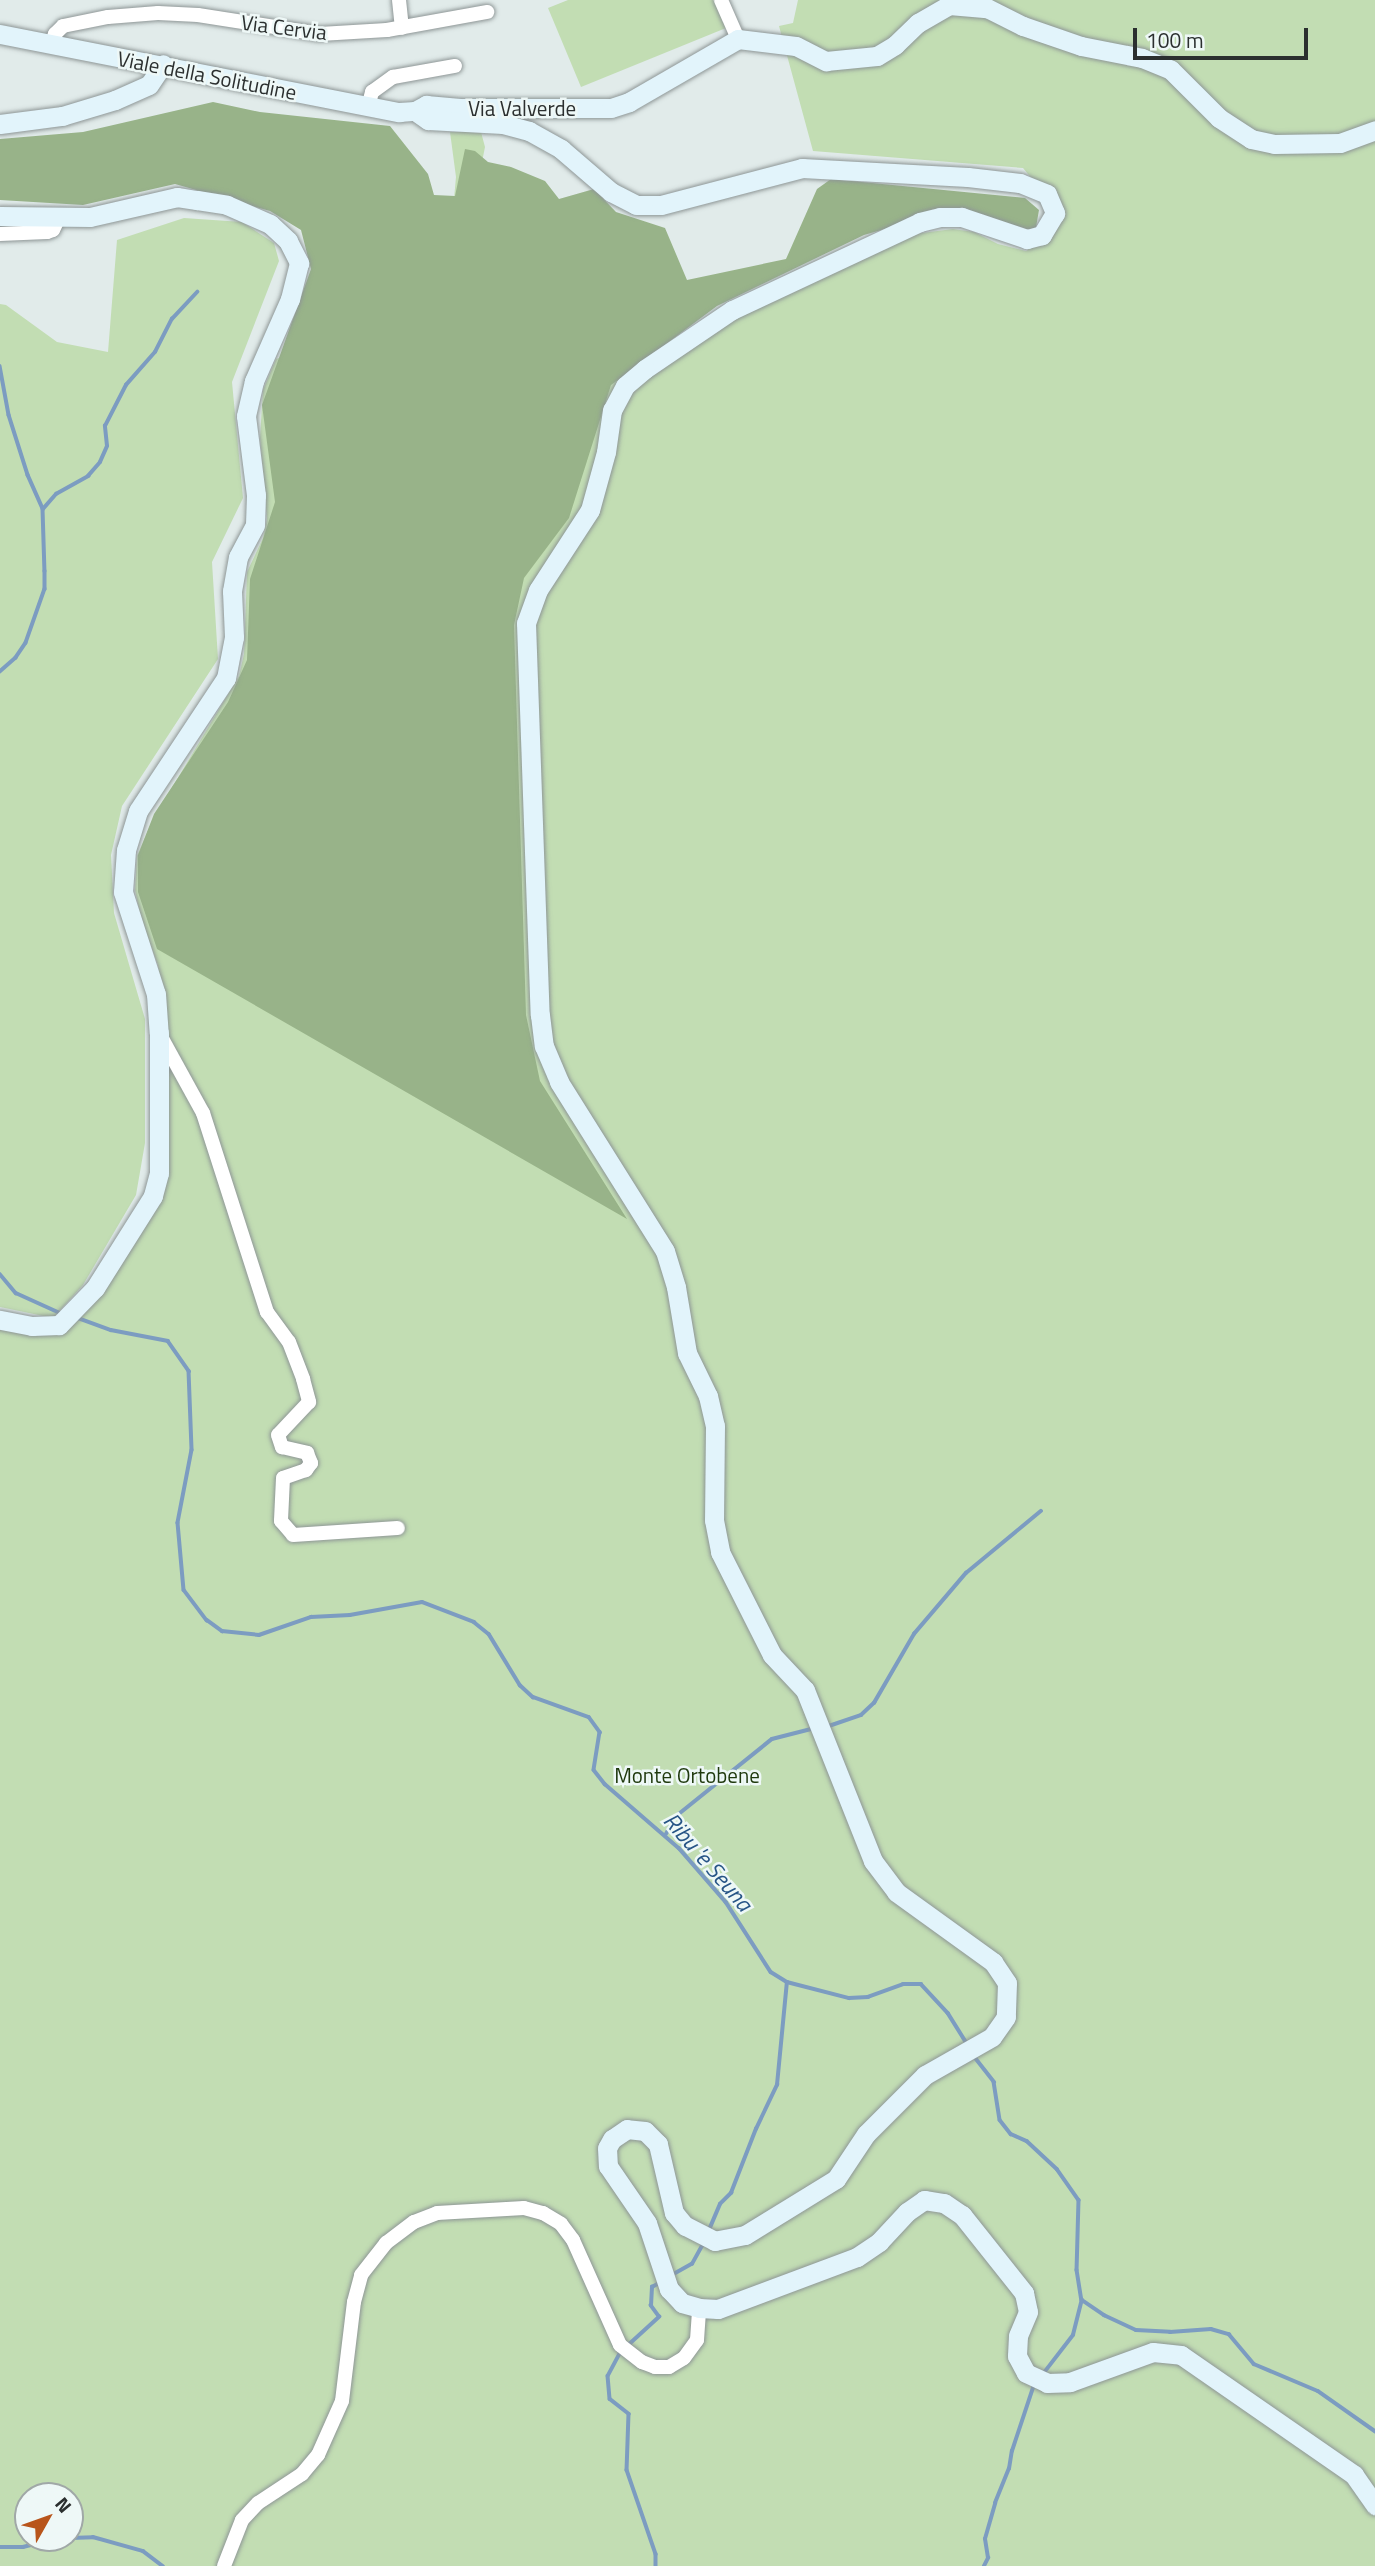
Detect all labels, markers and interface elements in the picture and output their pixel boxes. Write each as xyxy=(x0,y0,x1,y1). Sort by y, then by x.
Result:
street label: Via Cervia xyxy=(240,9,328,45)
scale bar xyxy=(1137,14,1312,58)
text: 100 m xyxy=(1146,24,1203,56)
street label: Viale della Solitudine xyxy=(115,45,299,105)
street label: Via Valverde xyxy=(468,95,576,121)
park label: Monte Ortobene xyxy=(614,1762,760,1788)
water label: Ribu 'e Seuna xyxy=(658,1807,758,1917)
north arrow xyxy=(14,2482,84,2552)
text: N xyxy=(49,2490,79,2519)

